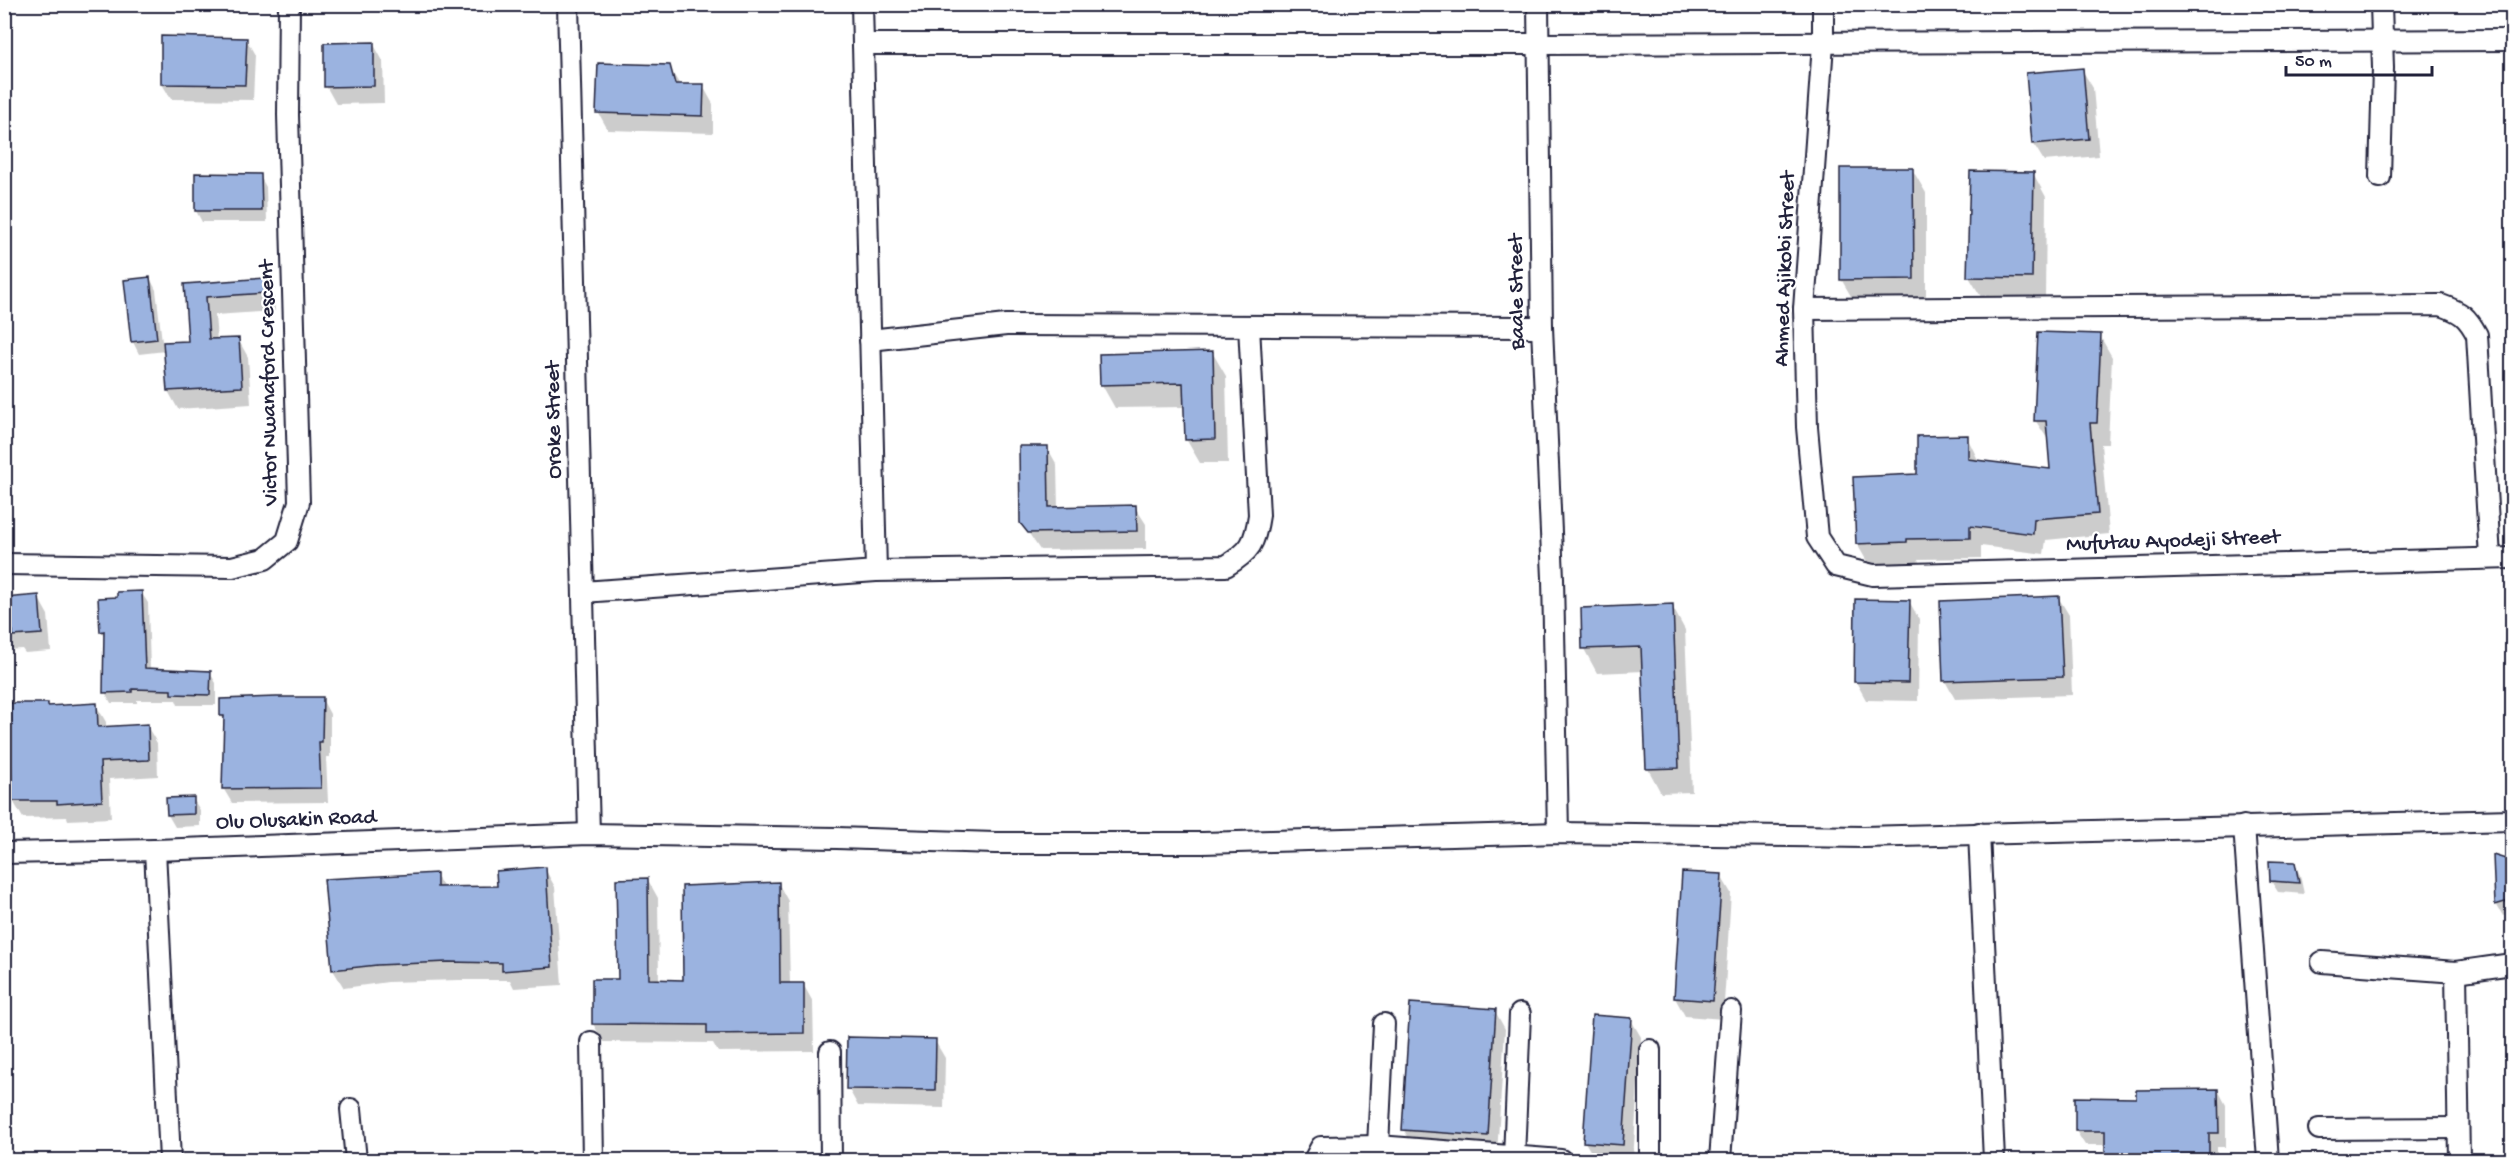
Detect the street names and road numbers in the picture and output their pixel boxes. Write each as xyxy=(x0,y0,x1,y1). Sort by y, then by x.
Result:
street label: Ahmed Ajikobi Street xyxy=(1770,169,1802,367)
street label: Baale Street xyxy=(1504,232,1532,351)
street label: Victor Nwanaford Crescent xyxy=(255,258,285,507)
street label: Oroke Street xyxy=(541,359,569,479)
street label: Mufutau Ayodeji Street xyxy=(2066,525,2282,559)
street label: Olu Olusakin Road xyxy=(215,805,379,837)

